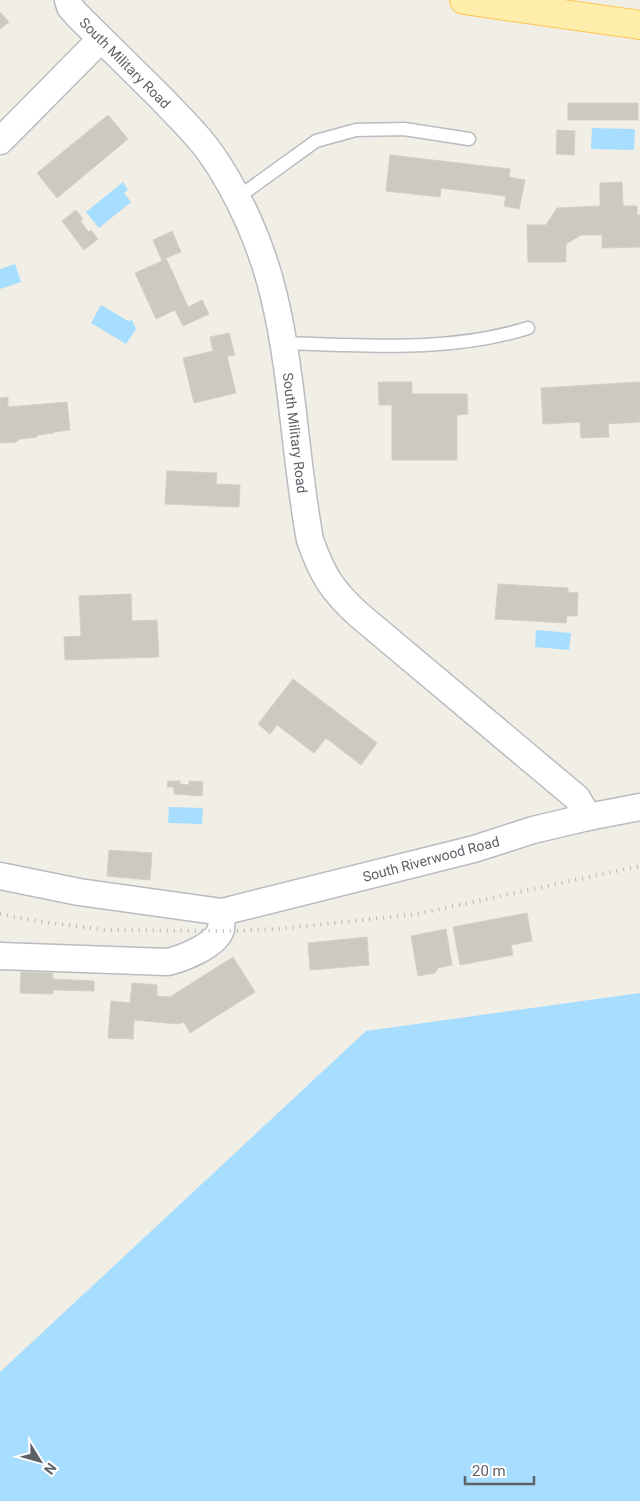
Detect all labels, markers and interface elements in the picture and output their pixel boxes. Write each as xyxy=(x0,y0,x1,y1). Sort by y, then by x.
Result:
street label: South Military Road xyxy=(76,14,174,112)
street label: South Military Road xyxy=(280,372,310,494)
street label: South Riverwood Road xyxy=(361,833,501,885)
north arrow xyxy=(15,1436,65,1486)
scale bar xyxy=(465,1454,534,1486)
text: N xyxy=(41,1460,60,1478)
text: 20 m xyxy=(472,1462,506,1480)

